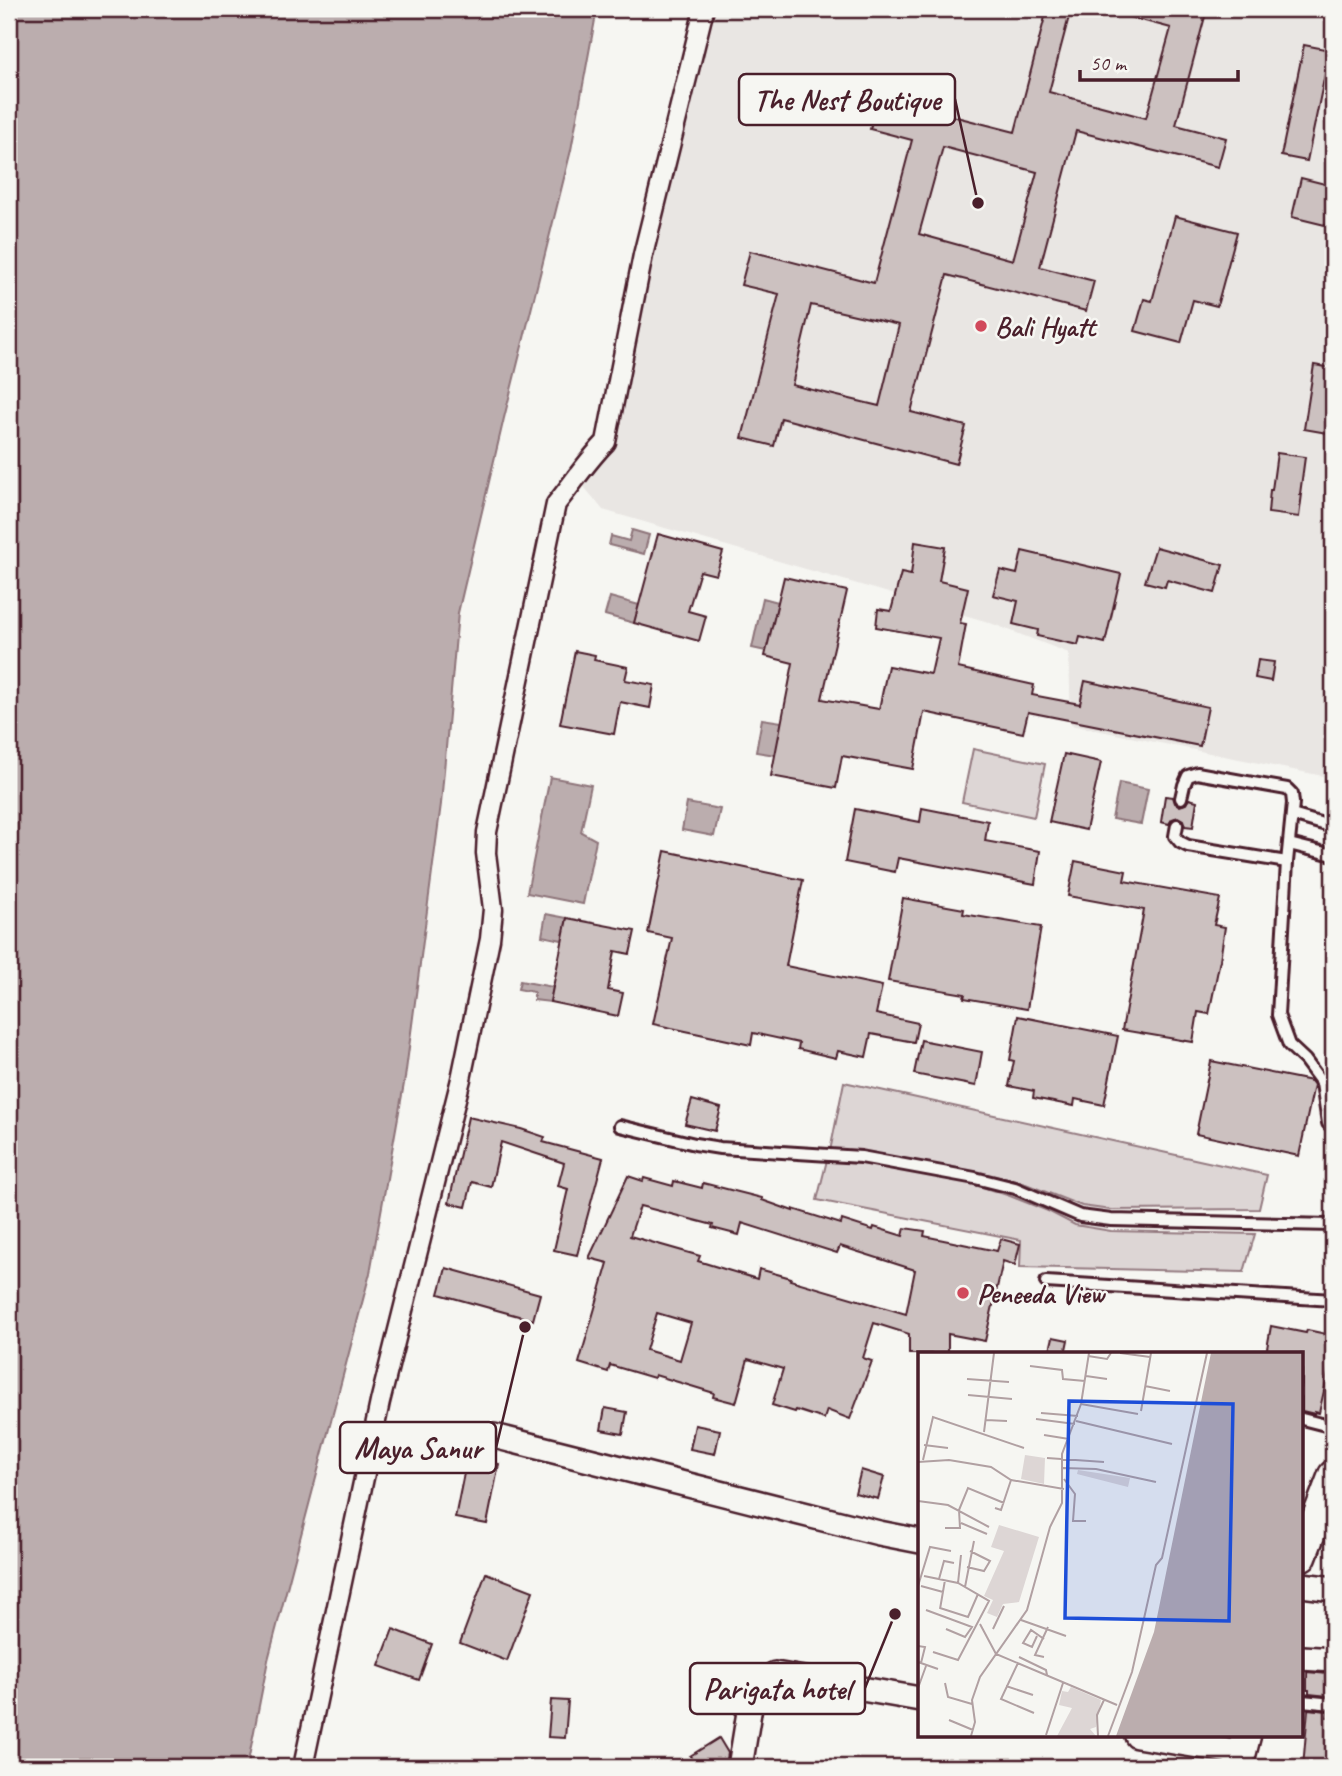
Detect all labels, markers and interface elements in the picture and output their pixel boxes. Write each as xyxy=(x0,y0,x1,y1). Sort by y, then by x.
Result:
scale bar xyxy=(1080,38,1237,82)
text: 50 m xyxy=(1090,50,1128,76)
callout: The Nest Boutique xyxy=(739,74,955,125)
text: The Nest Boutique xyxy=(754,81,943,119)
place label: Bali Hyatt xyxy=(995,309,1098,345)
marker: Bali Hyatt xyxy=(973,318,989,334)
place label: Peneeda View xyxy=(977,1276,1107,1311)
marker: Peneeda View xyxy=(955,1285,971,1301)
inset map xyxy=(918,1352,1304,1738)
callout: Maya Sanur xyxy=(340,1422,496,1473)
text: Maya Sanur xyxy=(354,1429,485,1467)
callout: Parigata hotel xyxy=(690,1663,865,1714)
text: Parigata hotel xyxy=(703,1670,856,1708)

